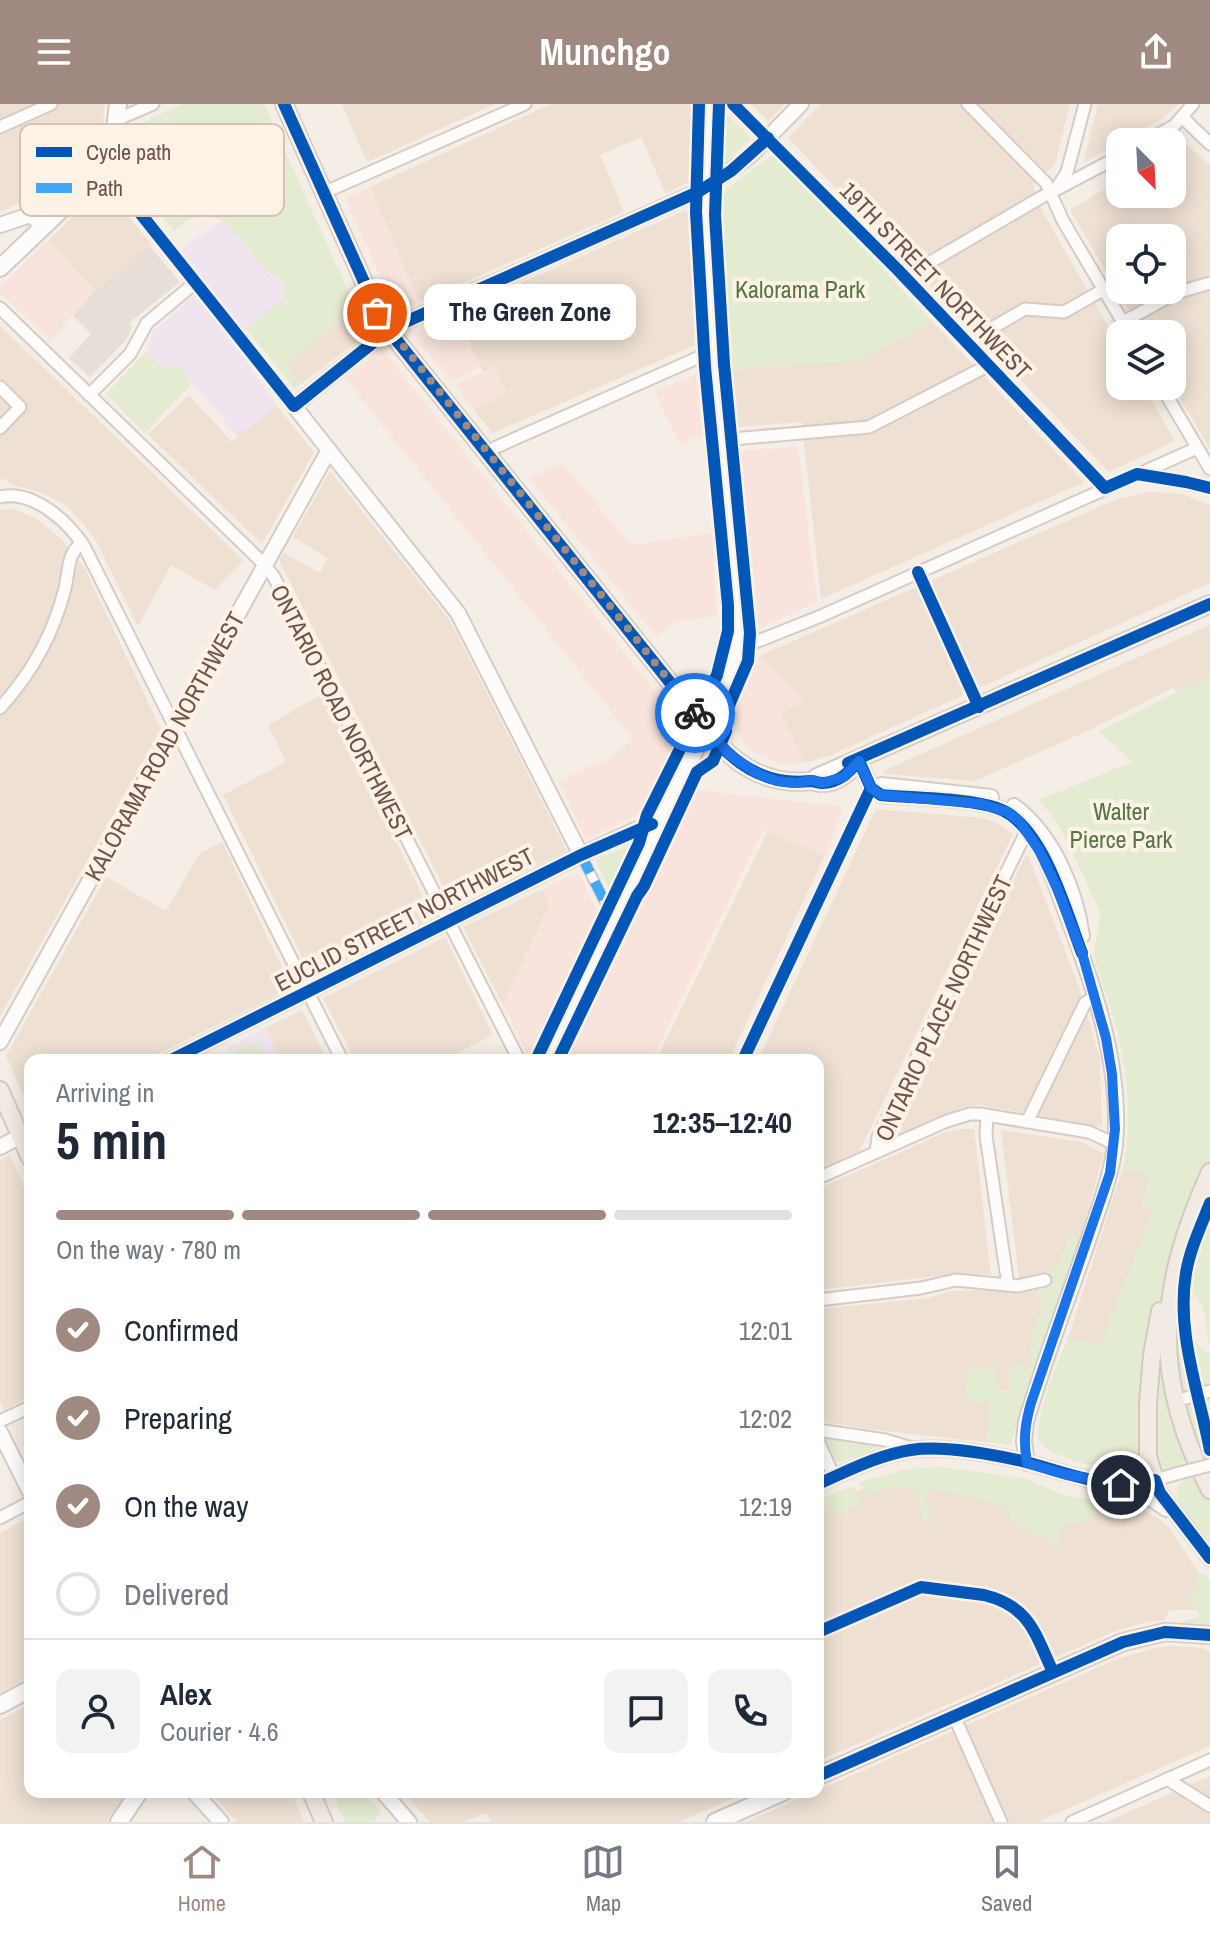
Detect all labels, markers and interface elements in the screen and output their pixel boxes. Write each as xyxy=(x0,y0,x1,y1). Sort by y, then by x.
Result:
text: Munchgo xyxy=(539,28,671,76)
icon: menu xyxy=(32,30,76,74)
icon: share xyxy=(1134,30,1178,74)
legend xyxy=(20,124,284,216)
north arrow xyxy=(1106,128,1186,208)
map controls xyxy=(1106,128,1186,400)
text: Cycle path xyxy=(86,137,171,167)
text: Path xyxy=(86,173,123,203)
street label: 19TH STREET NORTHWEST xyxy=(833,174,1039,386)
button: locate xyxy=(1106,224,1186,304)
park label: Kalorama Park xyxy=(735,273,865,305)
pin xyxy=(343,279,411,347)
callout: The Green Zone xyxy=(425,285,637,341)
icon: bag xyxy=(355,291,399,335)
text: The Green Zone xyxy=(449,294,611,329)
button: layers xyxy=(1106,320,1186,400)
street label: ONTARIO ROAD NORTHWEST xyxy=(264,579,420,845)
street label: KALORAMA ROAD NORTHWEST xyxy=(77,606,251,886)
courier xyxy=(655,673,735,753)
icon: bike xyxy=(673,691,717,735)
park label: Walter Pierce Park xyxy=(1070,795,1173,855)
street label: EUCLID STREET NORTHWEST xyxy=(269,840,539,998)
street label: ONTARIO PLACE NORTHWEST xyxy=(867,870,1019,1146)
text: Arriving in xyxy=(56,1075,154,1110)
text: 12:35–12:40 xyxy=(653,1102,792,1142)
text: 5 min xyxy=(56,1105,167,1175)
text: On the way · 780 m xyxy=(56,1232,241,1267)
icon: check xyxy=(56,1308,100,1352)
text: Confirmed xyxy=(124,1310,239,1350)
text: 12:01 xyxy=(739,1313,792,1348)
icon: check xyxy=(56,1396,100,1440)
text: Preparing xyxy=(124,1398,232,1438)
text: 12:02 xyxy=(739,1401,792,1436)
pin xyxy=(1087,1451,1155,1519)
icon: home xyxy=(1099,1463,1143,1507)
icon: check xyxy=(56,1484,100,1528)
text: On the way xyxy=(124,1486,248,1526)
text: 12:19 xyxy=(739,1489,792,1524)
text: Delivered xyxy=(124,1574,229,1614)
button: person xyxy=(56,1669,140,1753)
button: chat xyxy=(604,1669,688,1753)
button: phone xyxy=(708,1669,792,1753)
text: Alex xyxy=(160,1674,212,1714)
text: Courier · 4.6 xyxy=(160,1714,279,1749)
tab: Home xyxy=(178,1840,226,1918)
tab: Map xyxy=(581,1840,625,1918)
tab: Saved xyxy=(981,1840,1032,1918)

